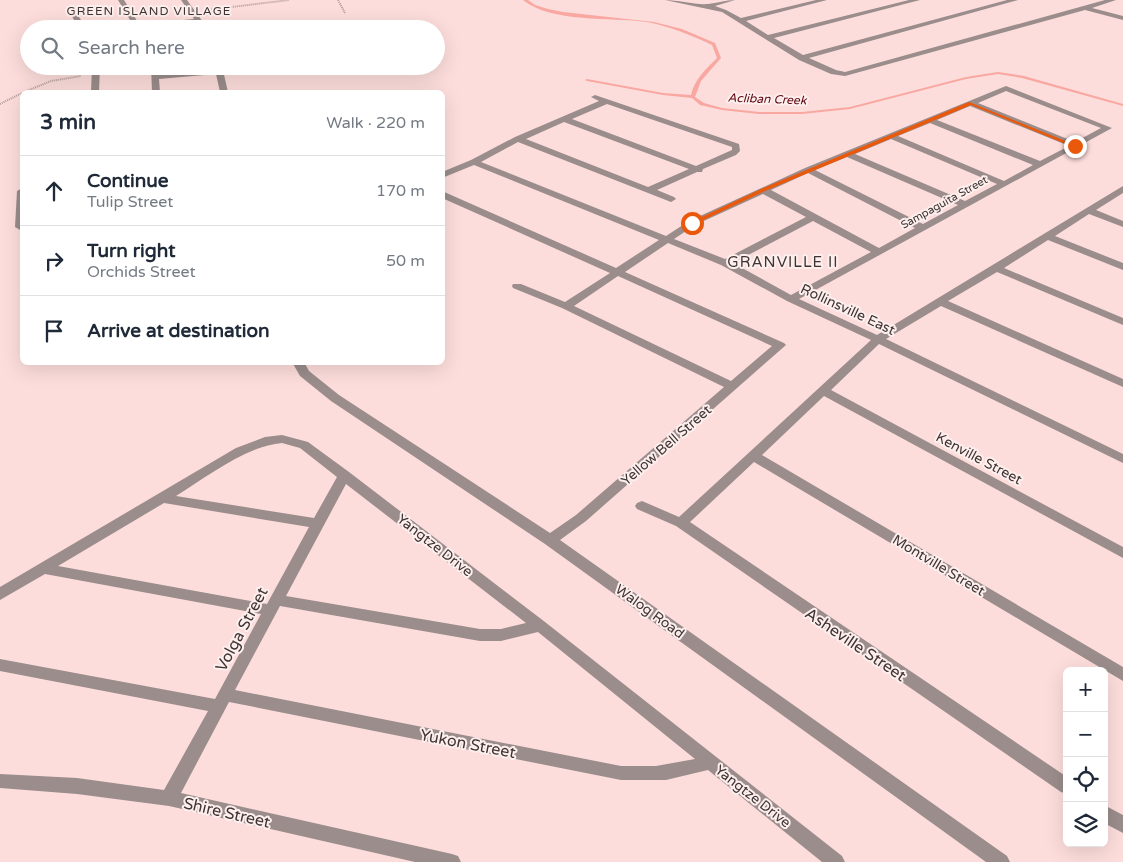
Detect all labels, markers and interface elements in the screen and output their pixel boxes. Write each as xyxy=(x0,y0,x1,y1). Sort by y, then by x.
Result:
district label: GREEN ISLAND VILLAGE xyxy=(67,4,231,18)
search box xyxy=(20,20,445,75)
icon: search xyxy=(38,34,66,62)
text: Search here xyxy=(78,37,185,59)
water label: Acliban Creek xyxy=(727,91,808,107)
text: 3 min xyxy=(40,110,96,135)
text: Walk · 220 m xyxy=(326,113,425,133)
route end xyxy=(1064,135,1087,158)
text: Continue xyxy=(87,170,169,192)
street label: Sampaguita Street xyxy=(899,173,990,232)
icon: ahead xyxy=(40,177,68,205)
text: 170 m xyxy=(376,181,425,201)
text: Tulip Street xyxy=(87,192,173,212)
route start xyxy=(681,212,704,235)
text: Turn right xyxy=(87,240,175,262)
icon: right xyxy=(40,247,68,275)
text: 50 m xyxy=(386,251,425,271)
district label: GRANVILLE II xyxy=(727,253,839,271)
text: Orchids Street xyxy=(87,262,196,282)
street label: Rollinsville East xyxy=(798,280,898,339)
icon: arrive xyxy=(40,317,68,345)
text: Arrive at destination xyxy=(87,320,270,342)
street label: Yellow Bell Street xyxy=(618,401,715,489)
street label: Kenville Street xyxy=(933,429,1025,489)
street label: Yangtze Drive xyxy=(393,511,476,580)
street label: Montville Street xyxy=(889,531,989,600)
street label: Walog Road xyxy=(612,581,688,642)
street label: Volga Street xyxy=(211,584,273,675)
street label: Asheville Street xyxy=(801,604,910,686)
map controls xyxy=(1063,667,1108,847)
button: + xyxy=(1063,667,1108,712)
button: − xyxy=(1063,712,1108,757)
street label: Yukon Street xyxy=(418,725,517,763)
button: locate xyxy=(1063,757,1108,802)
street label: Yangtze Drive xyxy=(711,762,794,831)
street label: Shire Street xyxy=(182,793,272,833)
button: layers xyxy=(1063,802,1108,847)

